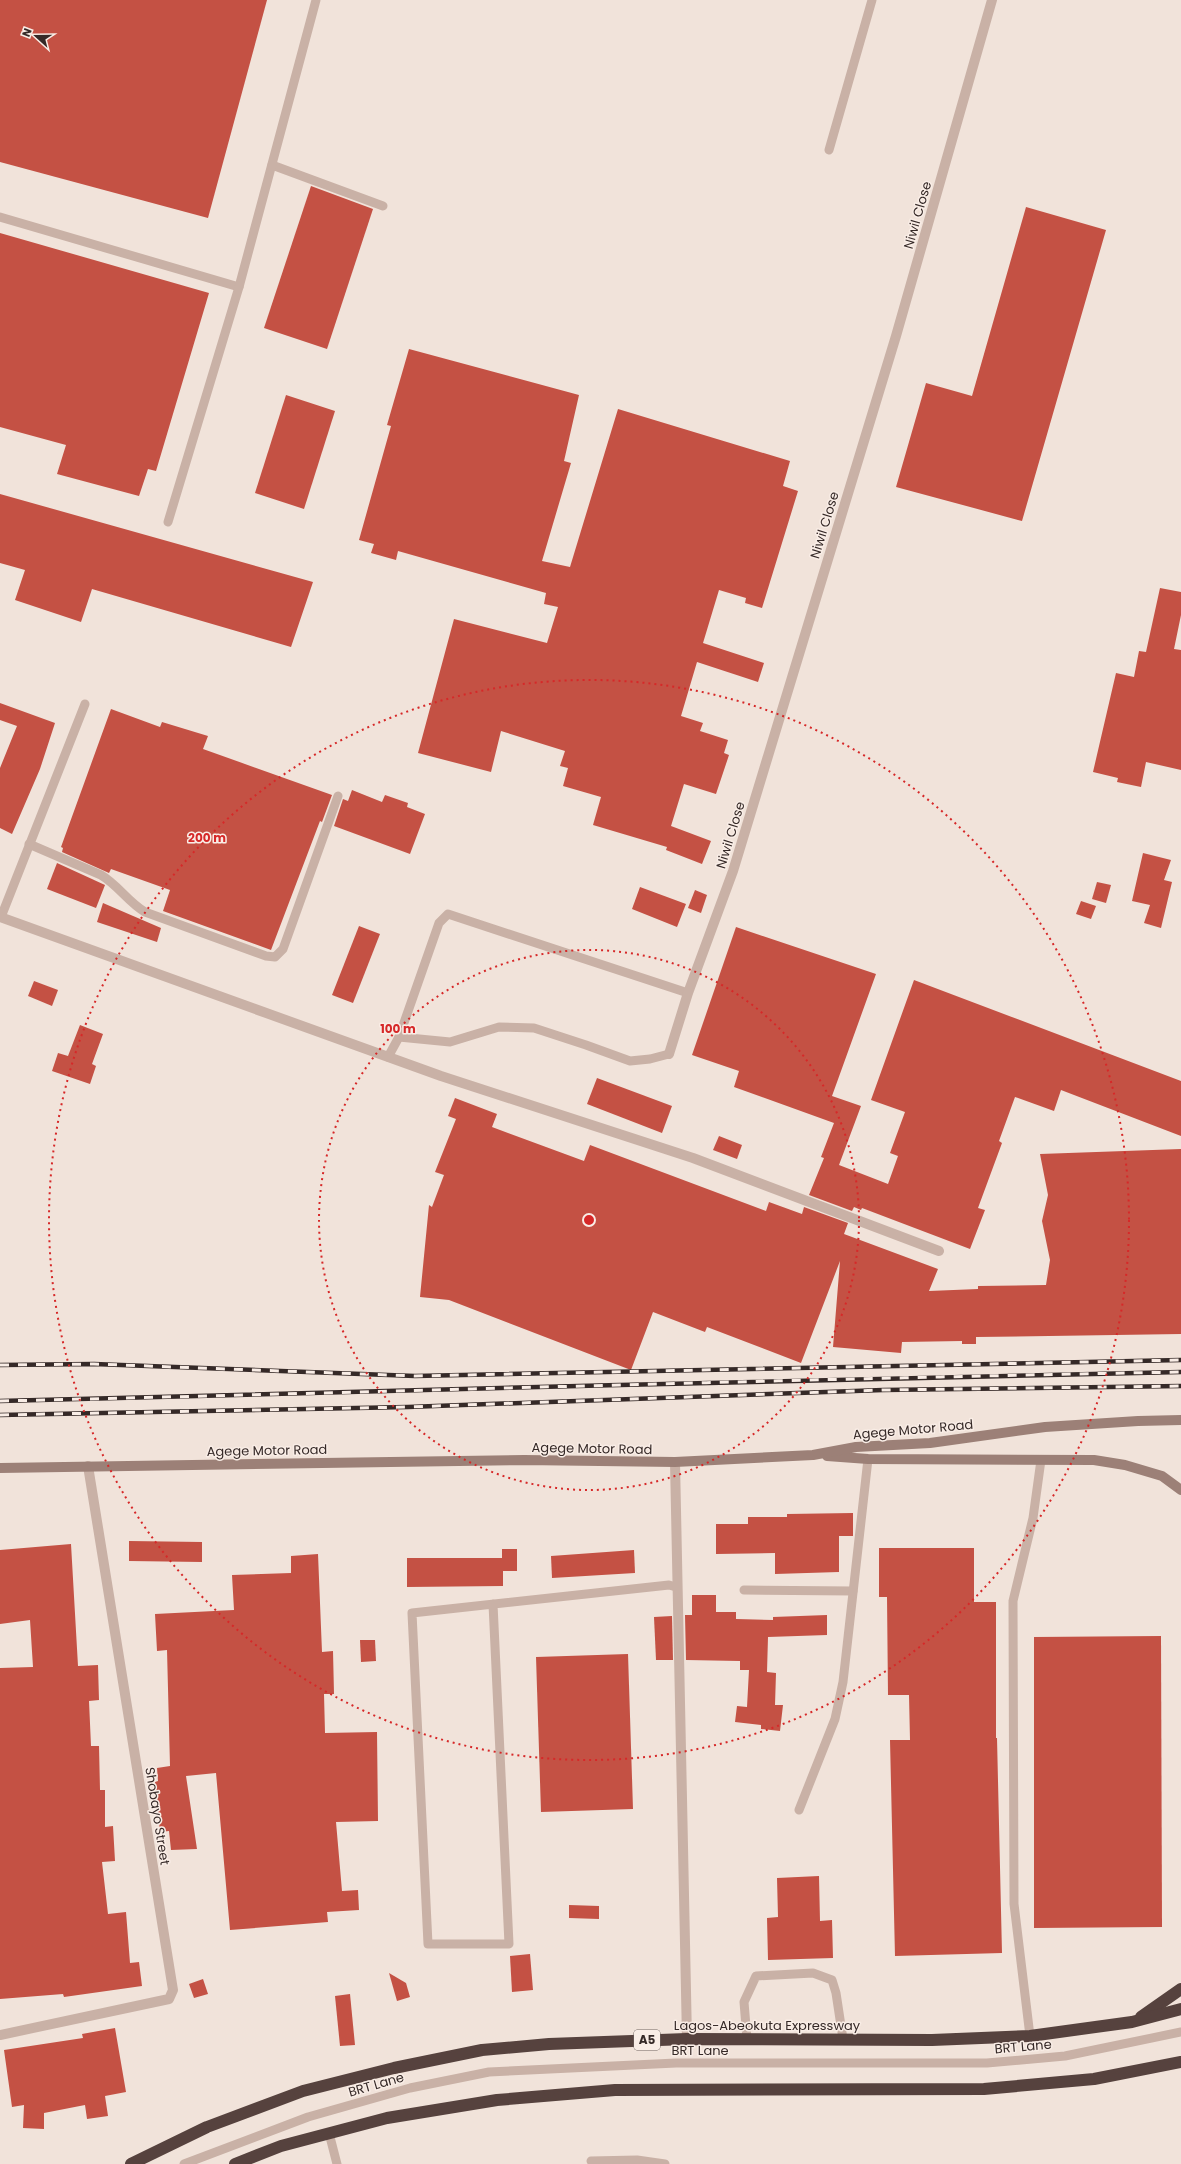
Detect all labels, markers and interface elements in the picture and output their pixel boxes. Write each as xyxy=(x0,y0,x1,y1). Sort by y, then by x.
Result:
north arrow xyxy=(16,16,56,56)
text: N xyxy=(18,26,36,39)
street label: Niwil Close xyxy=(899,179,936,251)
street label: Niwil Close xyxy=(805,489,844,561)
street label: Niwil Close xyxy=(711,799,750,871)
text: 200 m xyxy=(188,829,226,846)
text: 100 m xyxy=(380,1020,416,1037)
centre of rings xyxy=(582,1213,596,1227)
street label: Agege Motor Road xyxy=(852,1415,974,1444)
street label: Agege Motor Road xyxy=(532,1438,652,1459)
street label: Agege Motor Road xyxy=(207,1440,327,1461)
street label: Shobayo Street xyxy=(140,1766,175,1867)
street label: Lagos-Abeokuta Expressway xyxy=(674,2016,861,2035)
road number: A5 xyxy=(634,2030,660,2050)
street label: BRT Lane xyxy=(994,2035,1052,2058)
street label: BRT Lane xyxy=(671,2041,729,2060)
street label: BRT Lane xyxy=(346,2067,406,2101)

